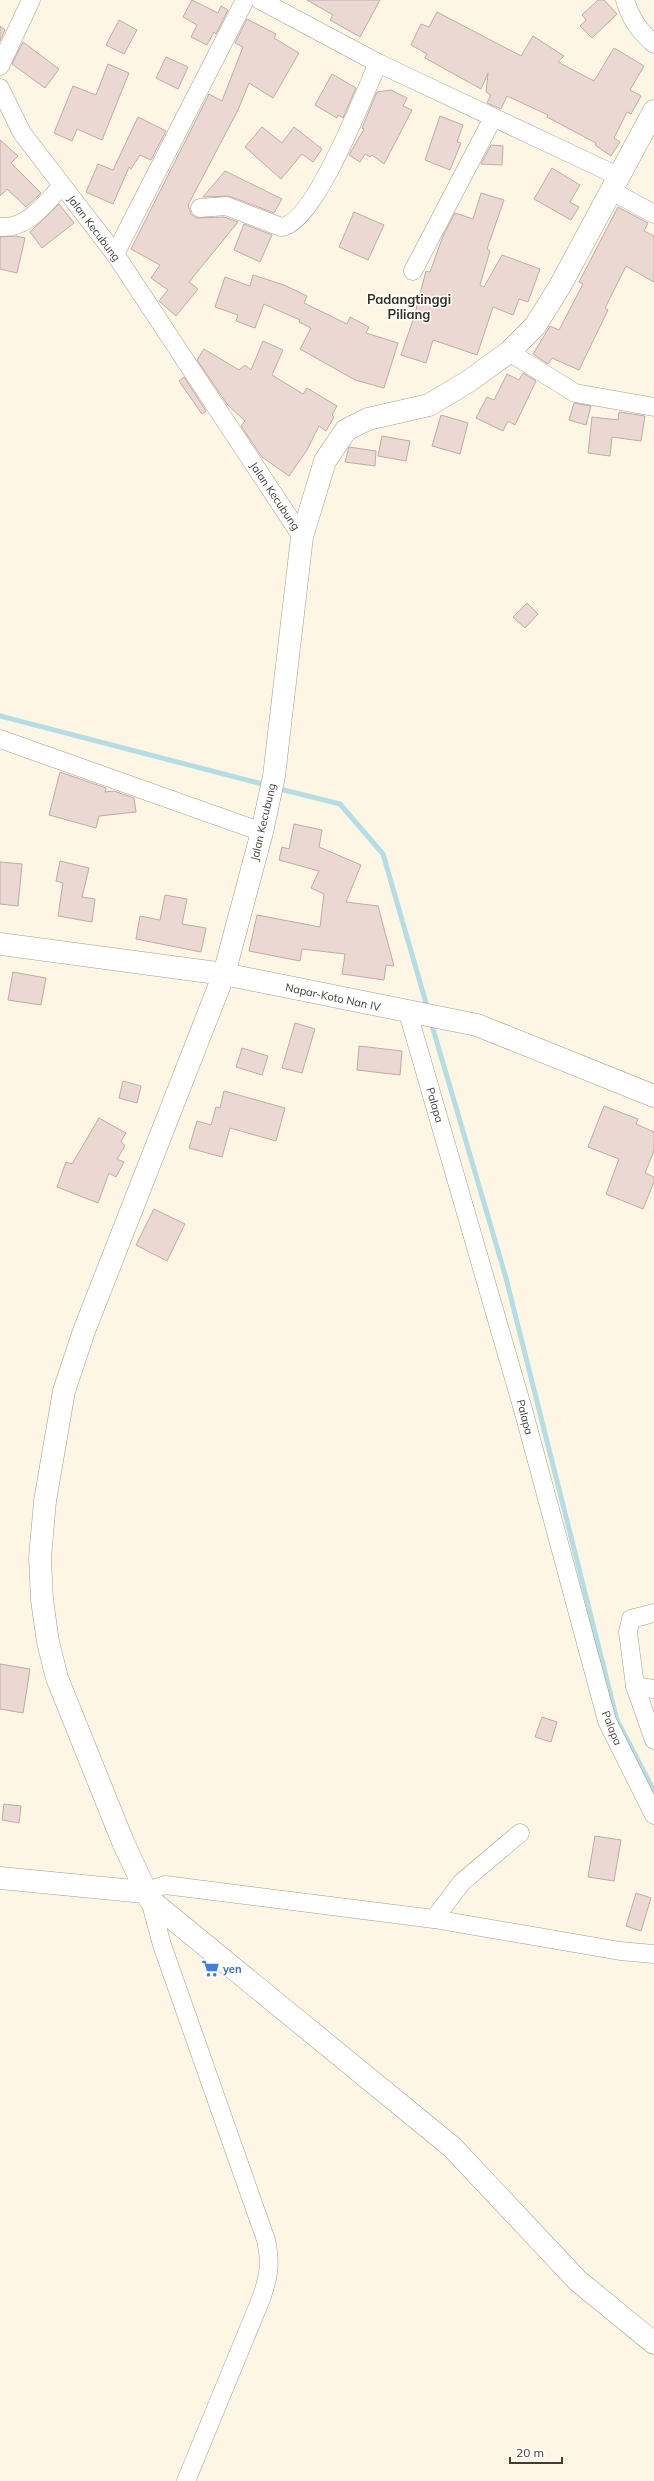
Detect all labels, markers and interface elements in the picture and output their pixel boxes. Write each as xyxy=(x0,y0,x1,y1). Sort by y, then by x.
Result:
street label: Jalan Kecubung xyxy=(65,192,123,264)
district label: Padangtinggi Piliang xyxy=(367,291,451,322)
street label: Jalan Kecubung xyxy=(247,459,303,533)
street label: Jalan Kecubung xyxy=(247,782,279,862)
street label: Napar-Koto Nan IV xyxy=(284,980,382,1014)
street label: Palapa xyxy=(423,1086,447,1124)
street label: Palapa xyxy=(514,1398,536,1436)
street label: Palapa xyxy=(599,1709,625,1747)
supermarket icon: yen xyxy=(200,1959,220,1979)
place label: yen xyxy=(222,1962,242,1976)
scale bar xyxy=(510,2439,562,2465)
text: 20 m xyxy=(516,2445,544,2460)

